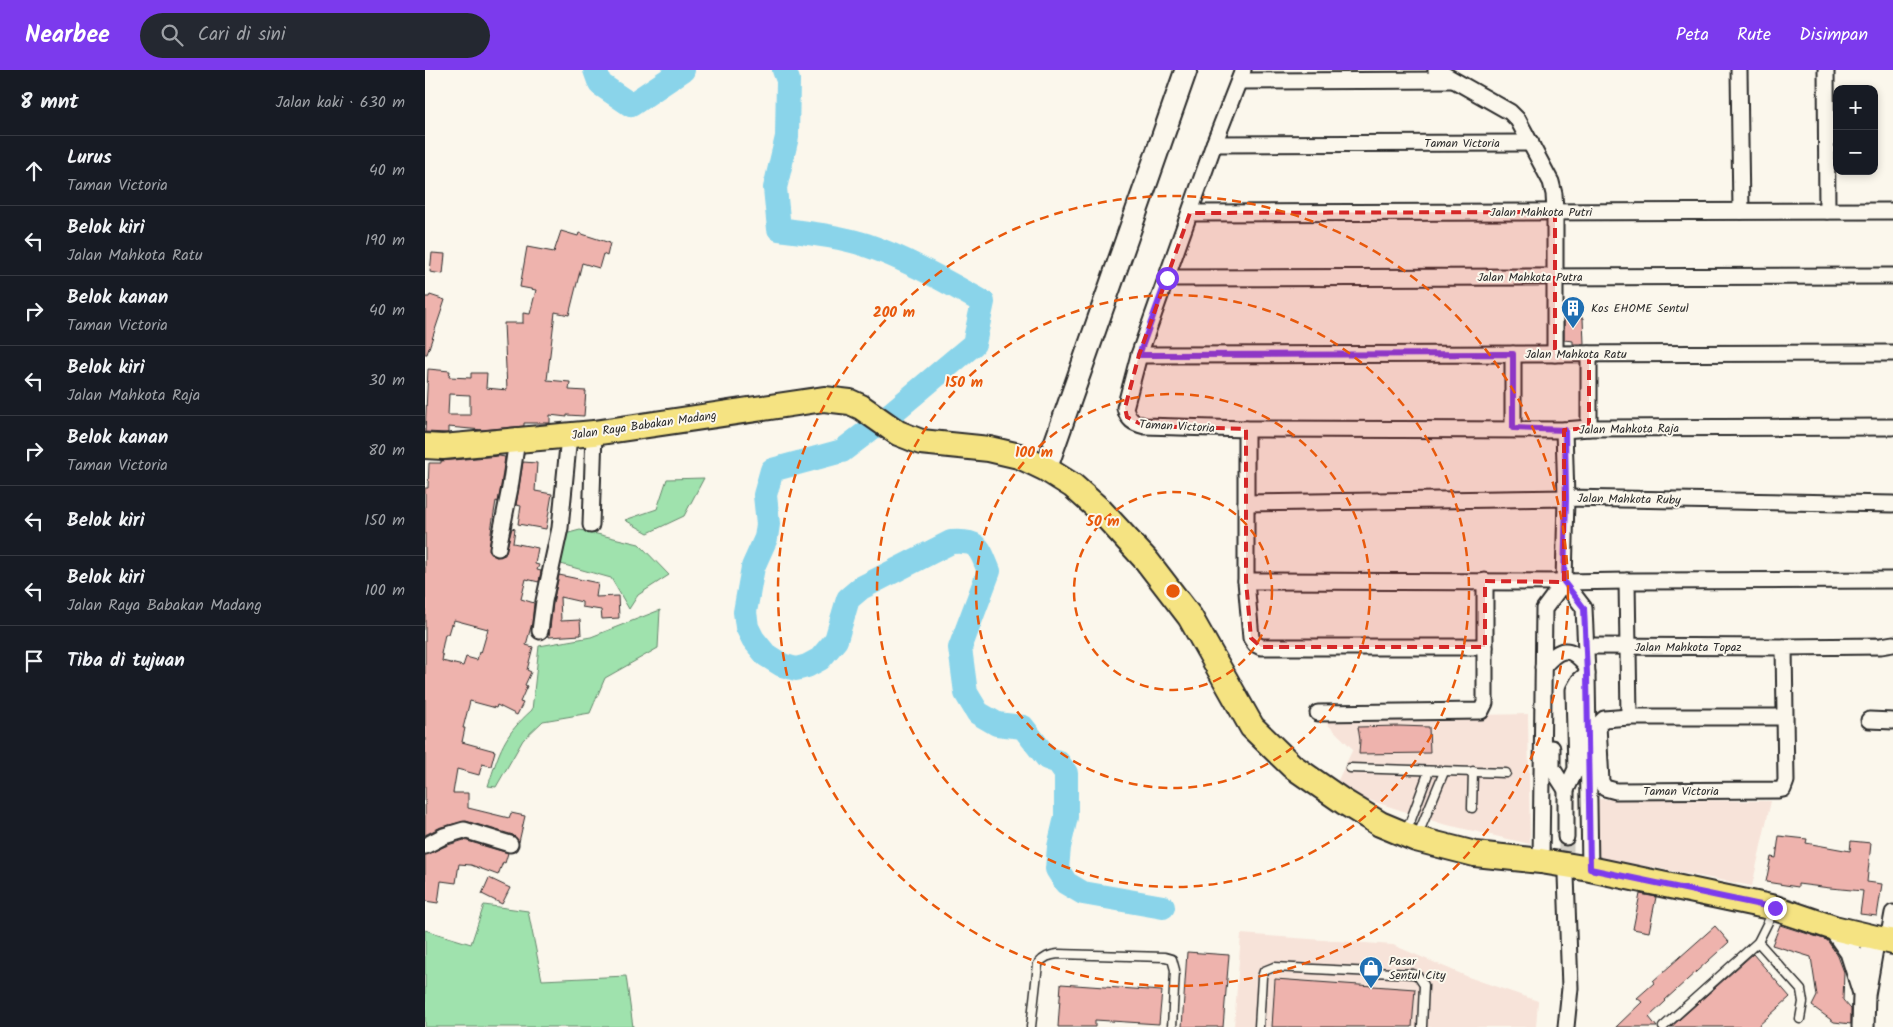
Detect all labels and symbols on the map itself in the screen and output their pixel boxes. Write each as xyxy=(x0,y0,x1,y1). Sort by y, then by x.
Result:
street label: Taman Victoria xyxy=(1424,134,1500,153)
street label: Jalan Mahkota Putri xyxy=(1490,203,1593,222)
route start xyxy=(1156,267,1179,290)
street label: Jalan Mahkota Putra xyxy=(1477,268,1583,287)
building icon: Kos EHOME Sentul xyxy=(1560,295,1586,329)
place label: Kos EHOME Sentul xyxy=(1591,299,1689,318)
text: 200 m xyxy=(873,301,915,325)
street label: Jalan Mahkota Ratu xyxy=(1525,345,1627,364)
text: 150 m xyxy=(945,371,983,395)
street label: Jalan Raya Babakan Madang xyxy=(570,406,718,445)
street label: Taman Victoria xyxy=(1139,415,1216,438)
street label: Jalan Mahkota Raja xyxy=(1579,419,1680,440)
text: 100 m xyxy=(1015,441,1053,465)
street label: Jalan Mahkota Ruby xyxy=(1577,489,1681,510)
text: 50 m xyxy=(1085,510,1120,534)
centre of rings xyxy=(1164,582,1182,600)
street label: Jalan Mahkota Topaz xyxy=(1634,638,1742,657)
street label: Taman Victoria xyxy=(1643,782,1719,801)
route end xyxy=(1764,897,1787,920)
place label: Pasar Sentul City xyxy=(1389,952,1446,985)
shop icon: Pasar Sentul City xyxy=(1358,955,1384,989)

